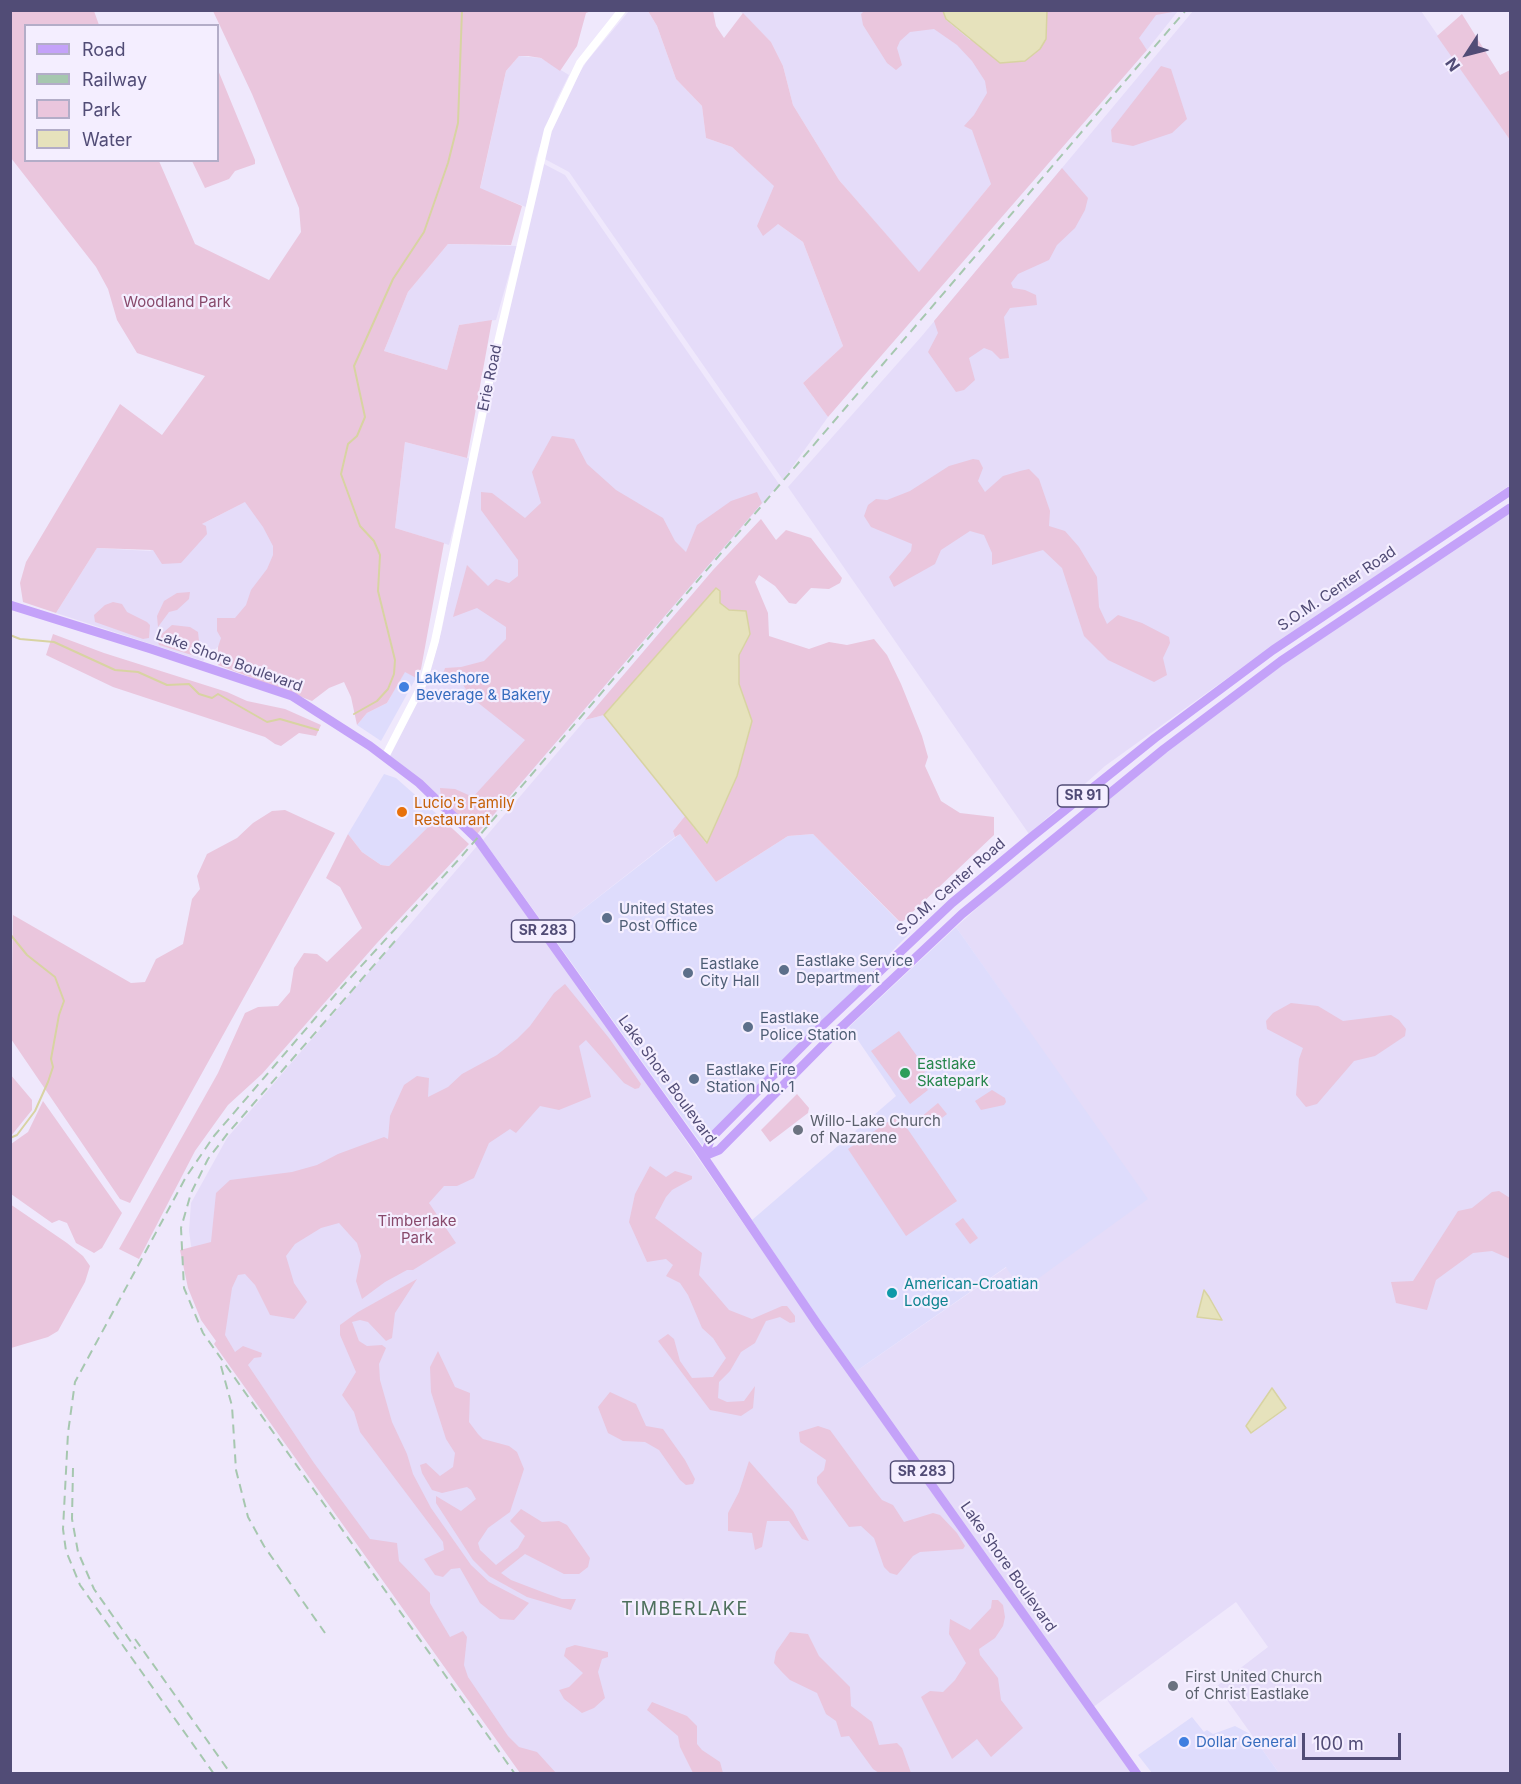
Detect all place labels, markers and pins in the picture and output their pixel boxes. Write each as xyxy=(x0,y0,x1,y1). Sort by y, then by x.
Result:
place label: Lakeshore Beverage & Bakery xyxy=(416,669,550,704)
marker: Lakeshore Beverage & Bakery xyxy=(397,680,411,694)
place label: Lucio's Family Restaurant xyxy=(414,794,515,829)
marker: Lucio's Family Restaurant xyxy=(395,805,409,819)
place label: United States Post Office xyxy=(619,900,714,935)
marker: United States Post Office xyxy=(600,911,614,925)
place label: Eastlake Service Department xyxy=(796,952,913,987)
place label: Eastlake City Hall xyxy=(700,955,759,990)
marker: Eastlake Service Department xyxy=(777,963,791,977)
marker: Eastlake City Hall xyxy=(681,966,695,980)
place label: Eastlake Police Station xyxy=(760,1009,857,1044)
marker: Eastlake Police Station xyxy=(741,1020,755,1034)
place label: Eastlake Skatepark xyxy=(917,1055,989,1090)
place label: Eastlake Fire Station No. 1 xyxy=(706,1061,796,1096)
marker: Eastlake Skatepark xyxy=(898,1066,912,1080)
marker: Eastlake Fire Station No. 1 xyxy=(687,1072,701,1086)
place label: Willo-Lake Church of Nazarene xyxy=(810,1112,941,1147)
marker: Willo-Lake Church of Nazarene xyxy=(791,1123,805,1137)
place label: American-Croatian Lodge xyxy=(904,1275,1038,1310)
marker: American-Croatian Lodge xyxy=(885,1286,899,1300)
place label: First United Church of Christ Eastlake xyxy=(1185,1668,1322,1703)
marker: First United Church of Christ Eastlake xyxy=(1166,1679,1180,1693)
place label: Dollar General xyxy=(1196,1733,1297,1751)
marker: Dollar General xyxy=(1177,1735,1191,1749)

